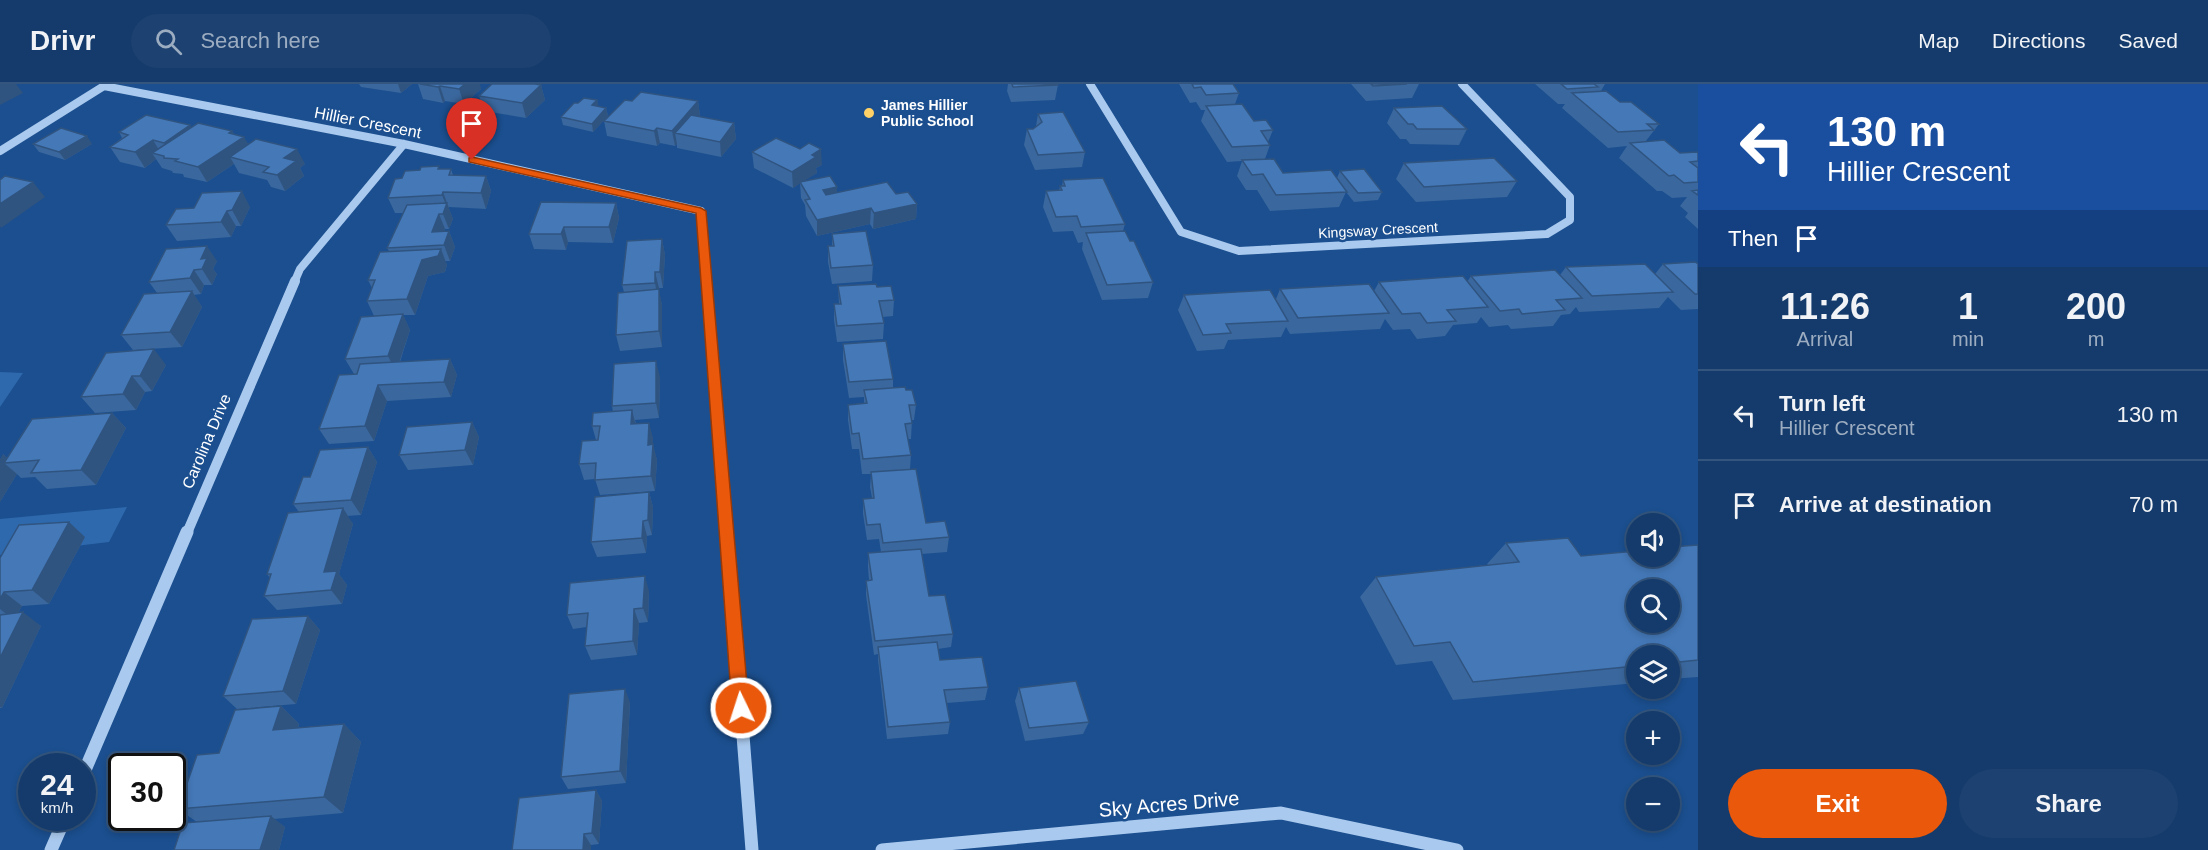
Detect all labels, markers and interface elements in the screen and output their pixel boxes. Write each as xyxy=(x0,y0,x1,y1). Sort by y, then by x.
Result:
search box xyxy=(131,14,551,68)
text: Drivr xyxy=(30,25,95,56)
icon: search xyxy=(152,25,185,58)
text: Search here xyxy=(200,28,320,53)
text: Map xyxy=(1918,29,1959,52)
text: Directions xyxy=(1992,29,2085,52)
text: Saved xyxy=(2118,29,2178,52)
place label: James Hillier Public School xyxy=(881,97,974,129)
pin xyxy=(446,98,497,160)
street label: Hillier Crescent xyxy=(313,104,423,141)
marker: James Hillier Public School xyxy=(862,106,876,120)
icon: arrive xyxy=(455,107,488,140)
icon: left xyxy=(1728,108,1806,186)
text: 130 m xyxy=(1827,108,1946,155)
text: Hillier Crescent xyxy=(1827,157,2010,187)
street label: Kingsway Crescent xyxy=(1318,219,1438,241)
icon: arrive xyxy=(1790,222,1823,255)
text: Then xyxy=(1728,226,1778,251)
text: 11:26 xyxy=(1780,286,1870,327)
text: 1 xyxy=(1958,286,1978,327)
text: 200 xyxy=(2066,286,2126,327)
text: Arrival xyxy=(1797,328,1853,350)
text: min xyxy=(1952,328,1984,350)
text: m xyxy=(2088,328,2104,350)
street label: Carolina Drive xyxy=(179,391,234,491)
text: Turn left xyxy=(1779,391,1865,416)
icon: left xyxy=(1728,399,1761,432)
text: 130 m xyxy=(2117,402,2178,427)
text: Hillier Crescent xyxy=(1779,417,1915,439)
icon: arrive xyxy=(1728,489,1761,522)
text: Arrive at destination xyxy=(1779,492,1992,517)
text: 70 m xyxy=(2129,492,2178,517)
map controls xyxy=(1626,513,1680,831)
button: sound xyxy=(1626,513,1680,567)
button: search xyxy=(1626,579,1680,633)
button: layers xyxy=(1626,645,1680,699)
position arrow xyxy=(709,676,773,740)
button: + xyxy=(1626,711,1680,765)
speed limit sign: 30 xyxy=(108,753,186,831)
text: 24 xyxy=(40,768,74,801)
button: Exit xyxy=(1728,769,1947,838)
button: Share xyxy=(1959,769,2178,838)
button: − xyxy=(1626,777,1680,831)
street label: Sky Acres Drive xyxy=(1098,787,1240,821)
text: km/h xyxy=(41,799,73,816)

